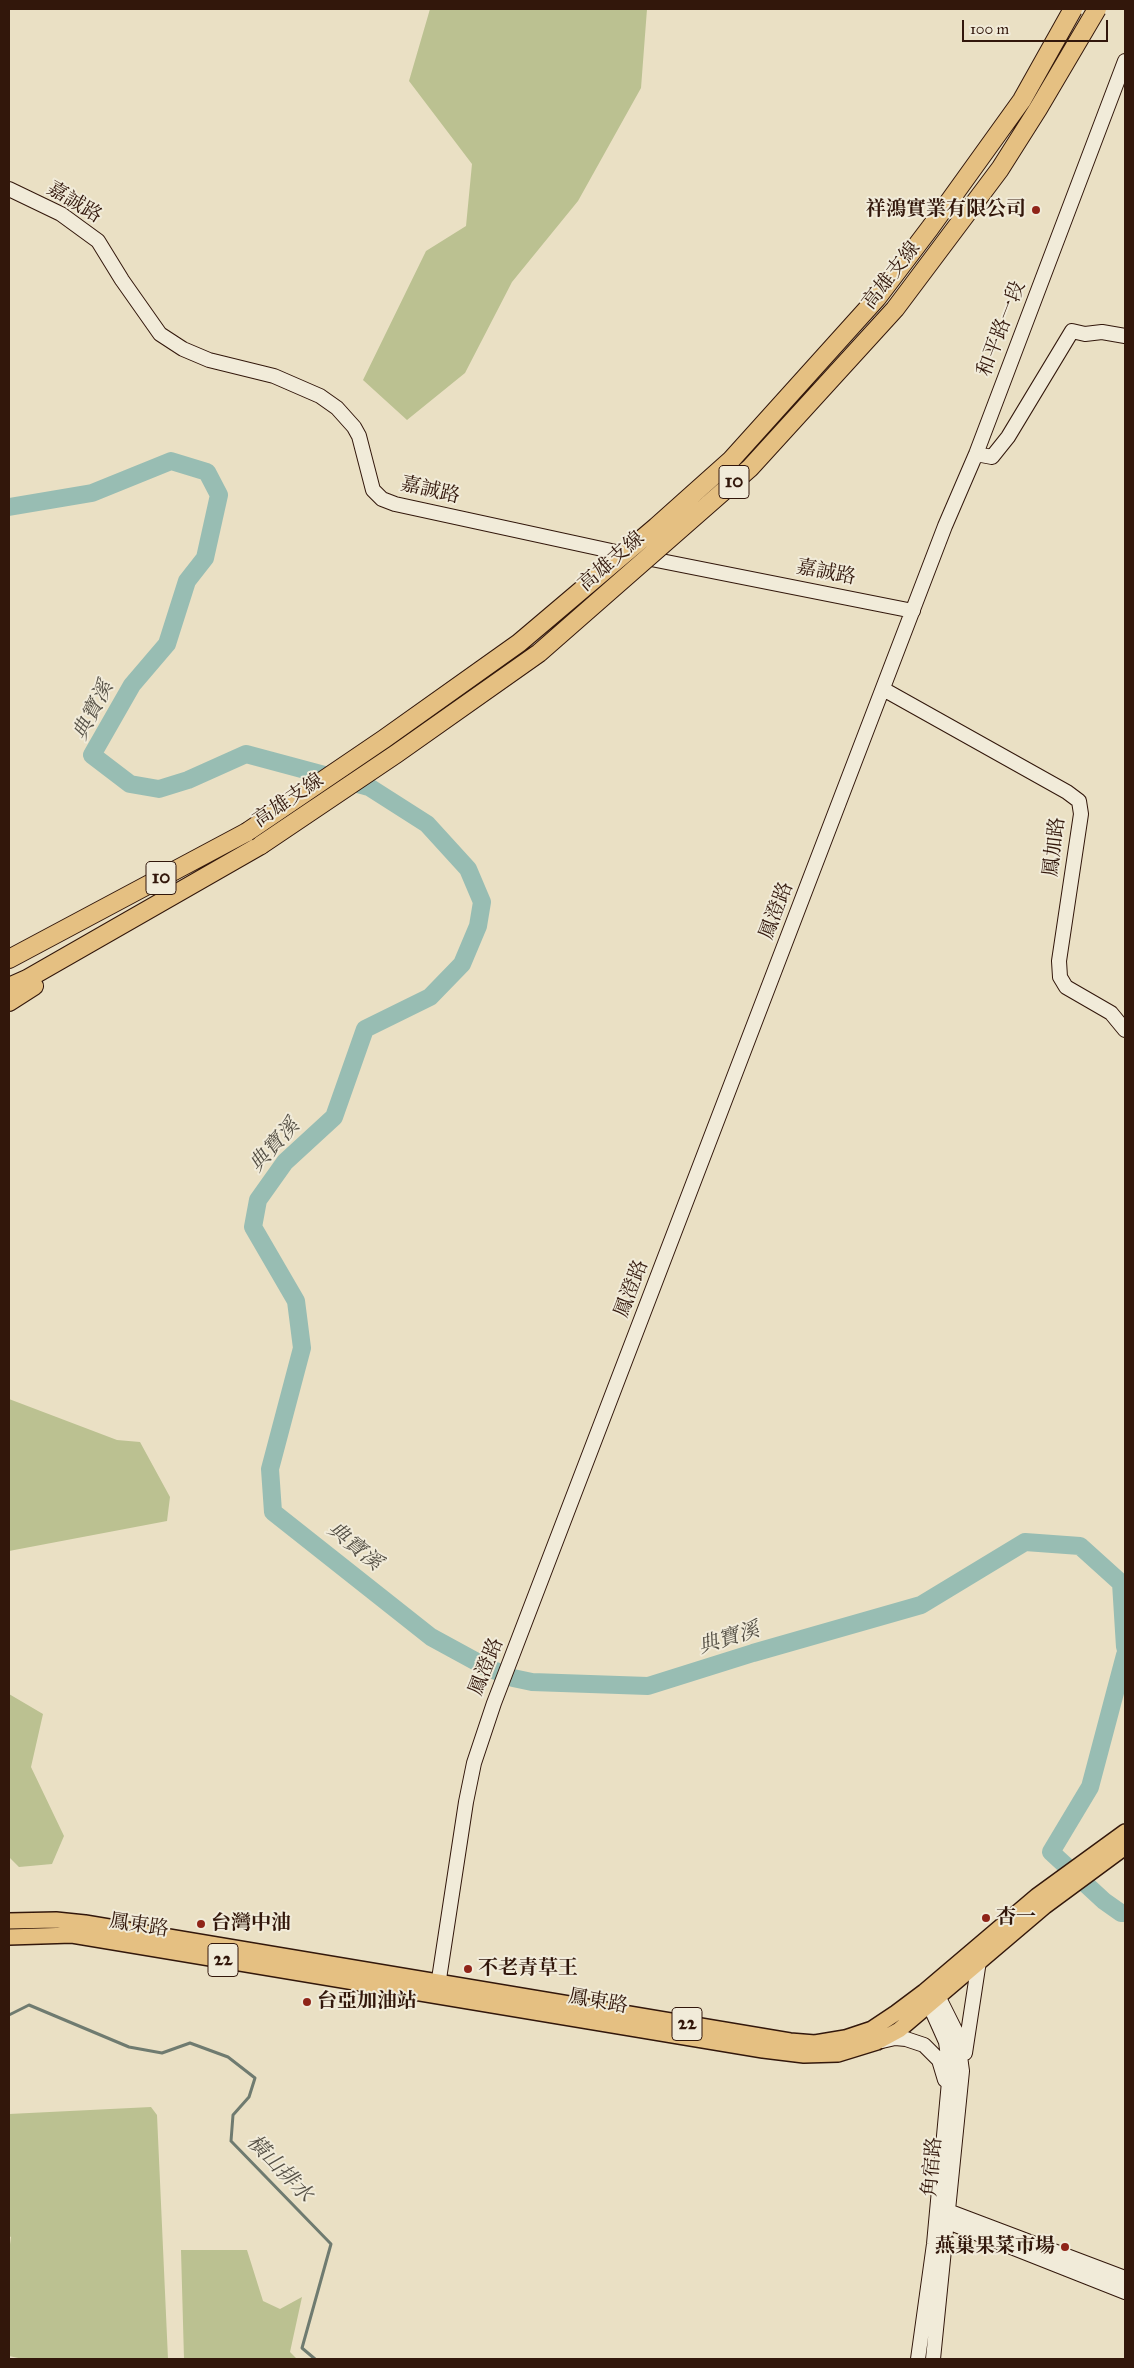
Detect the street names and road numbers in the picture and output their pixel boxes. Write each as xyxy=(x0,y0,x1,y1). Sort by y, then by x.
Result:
street label: 嘉誠路 xyxy=(42,177,106,229)
street label: 高雄支線 xyxy=(858,237,926,315)
street label: 和平路一段 xyxy=(973,278,1031,380)
road number: 10 xyxy=(719,466,749,498)
street label: 嘉誠路 xyxy=(398,473,462,509)
street label: 高雄支線 xyxy=(574,527,650,597)
street label: 嘉誠路 xyxy=(794,555,858,591)
street label: 高雄支線 xyxy=(249,769,329,833)
street label: 鳳加路 xyxy=(1039,816,1071,878)
road number: 10 xyxy=(146,861,176,894)
street label: 鳳澄路 xyxy=(755,879,799,943)
street label: 鳳澄路 xyxy=(610,1257,654,1321)
street label: 鳳澄路 xyxy=(465,1635,509,1699)
street label: 鳳東路 xyxy=(107,1909,171,1943)
road number: 22 xyxy=(208,1944,238,1976)
street label: 鳳東路 xyxy=(566,1985,630,2019)
road number: 22 xyxy=(672,2008,702,2040)
street label: 角宿路 xyxy=(918,2136,948,2198)

